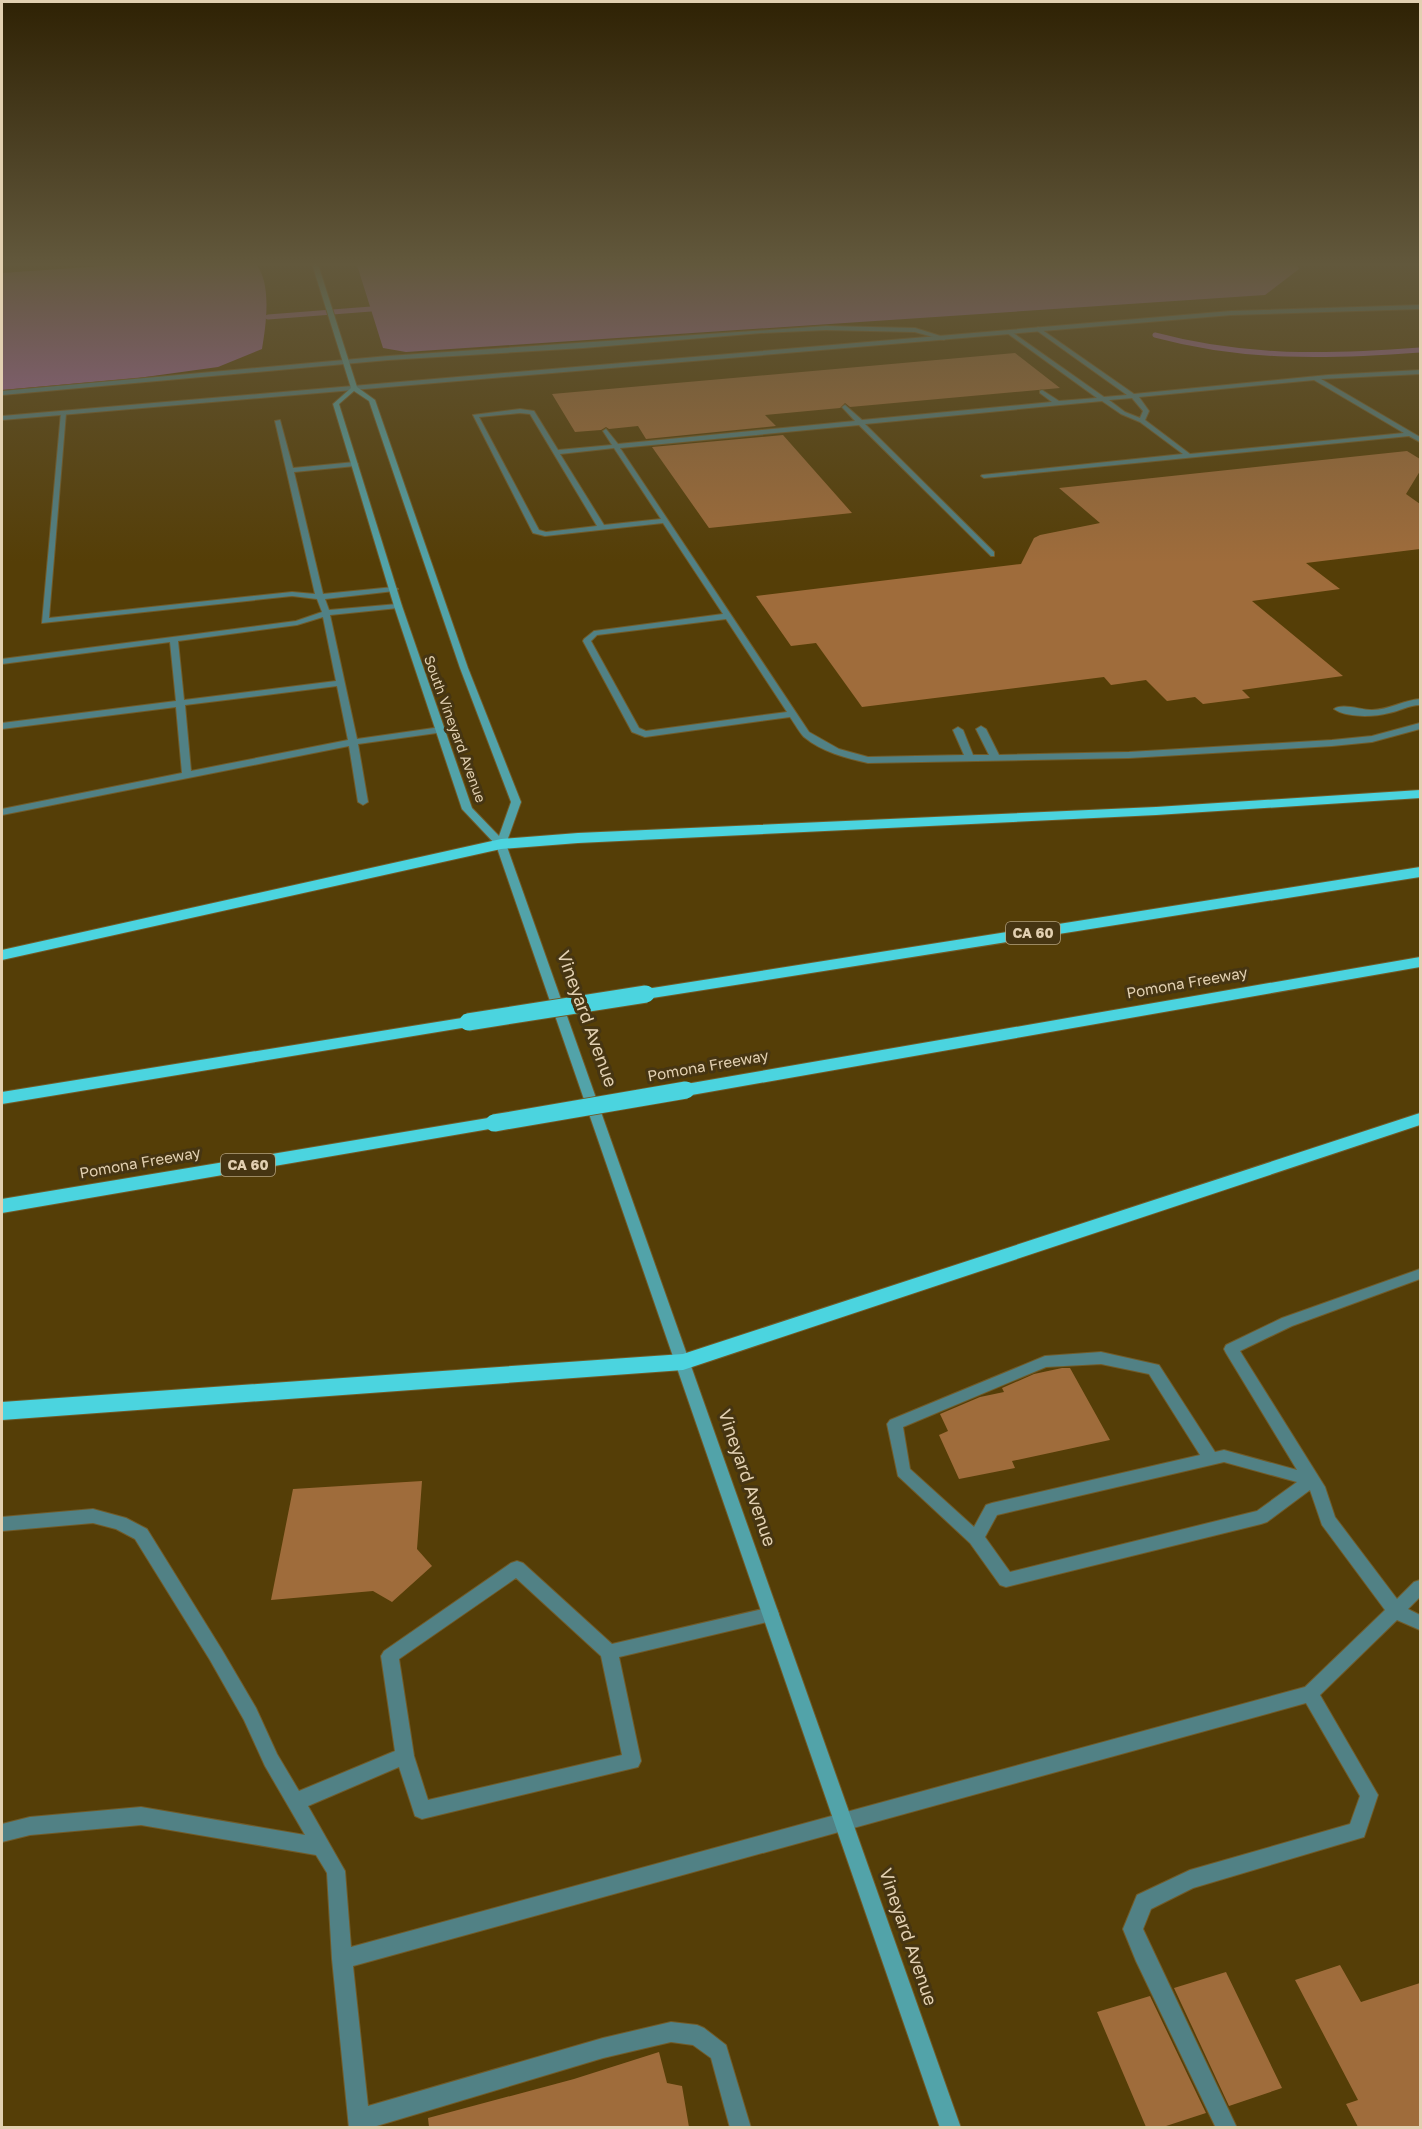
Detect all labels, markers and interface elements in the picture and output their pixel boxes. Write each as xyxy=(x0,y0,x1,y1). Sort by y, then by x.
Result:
street label: South Vineyard Avenue xyxy=(421,653,490,805)
road number: CA 60 xyxy=(1006,922,1060,944)
street label: Vineyard Avenue xyxy=(553,947,623,1090)
street label: Pomona Freeway xyxy=(1125,962,1249,1002)
street label: Pomona Freeway xyxy=(646,1045,770,1085)
street label: Pomona Freeway xyxy=(78,1142,202,1182)
road number: CA 60 xyxy=(221,1154,275,1176)
street label: Vineyard Avenue xyxy=(714,1406,782,1549)
street label: Vineyard Avenue xyxy=(875,1865,943,2008)

